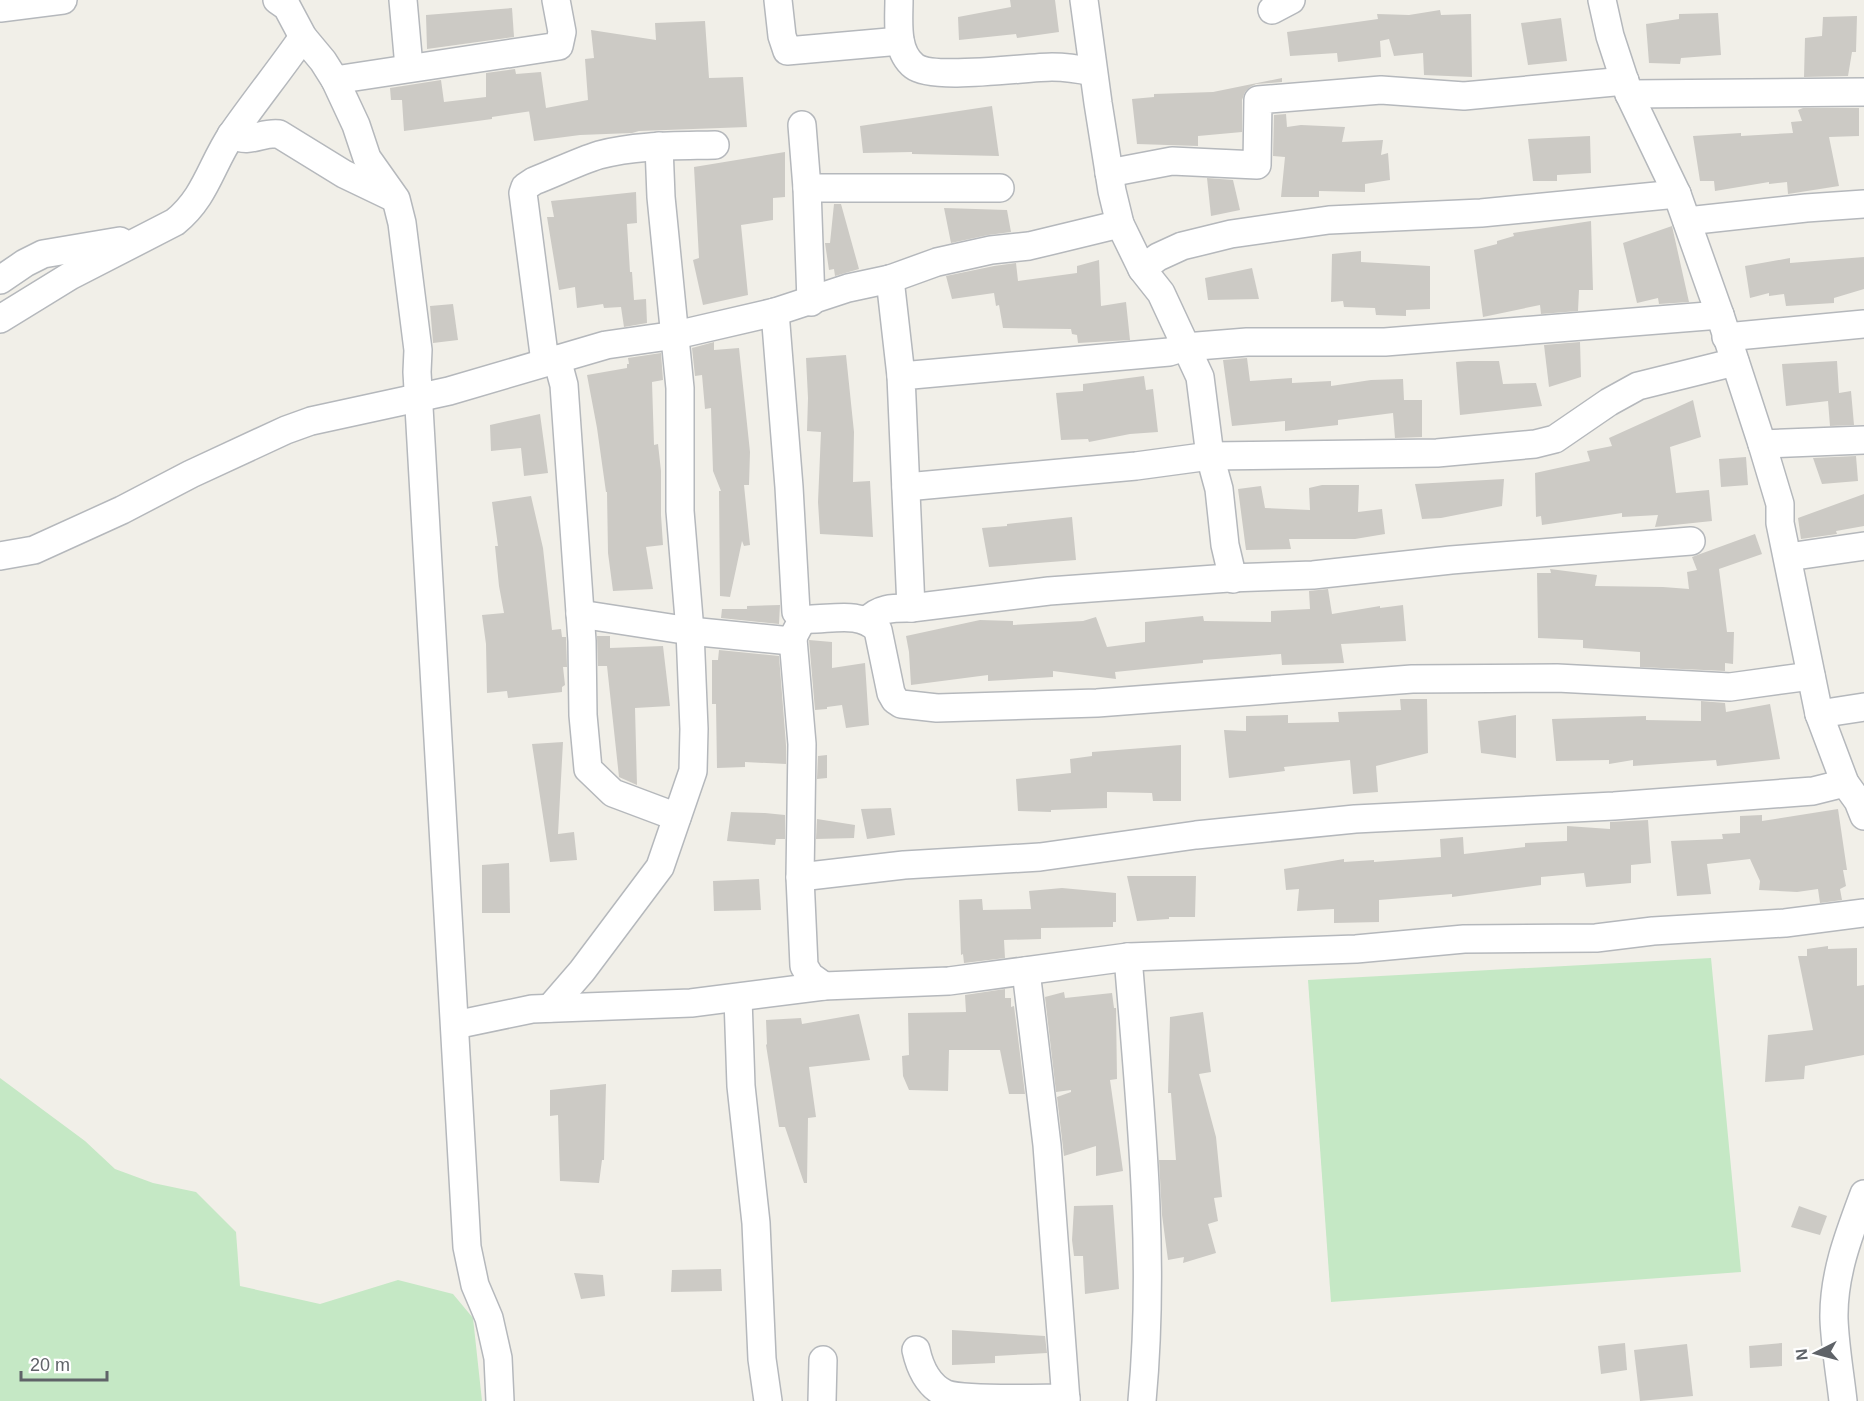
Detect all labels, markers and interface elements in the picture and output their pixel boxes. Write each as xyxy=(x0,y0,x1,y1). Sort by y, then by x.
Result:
north arrow xyxy=(1786,1323,1846,1383)
scale bar xyxy=(21,1344,106,1382)
text: N xyxy=(1793,1348,1811,1361)
text: 20 m xyxy=(30,1355,70,1375)

